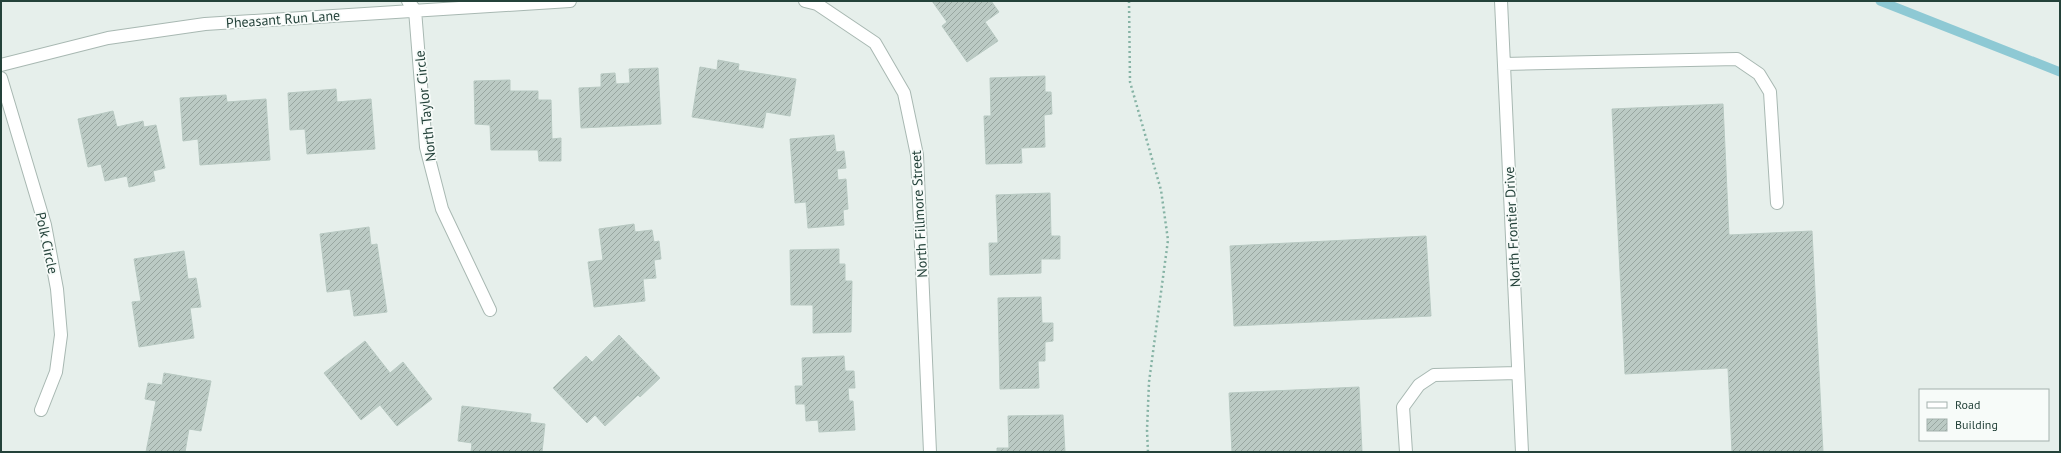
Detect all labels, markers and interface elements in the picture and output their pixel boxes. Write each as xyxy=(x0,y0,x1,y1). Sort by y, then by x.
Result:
street label: Pheasant Run Lane xyxy=(225,6,341,32)
street label: North Taylor Circle xyxy=(410,50,440,162)
street label: North Fillmore Street xyxy=(907,150,931,278)
street label: North Frontier Drive xyxy=(1500,166,1524,288)
street label: Polk Circle xyxy=(32,210,62,276)
legend xyxy=(1919,389,2049,441)
text: Road xyxy=(1955,397,1980,412)
text: Building xyxy=(1955,417,1998,432)

